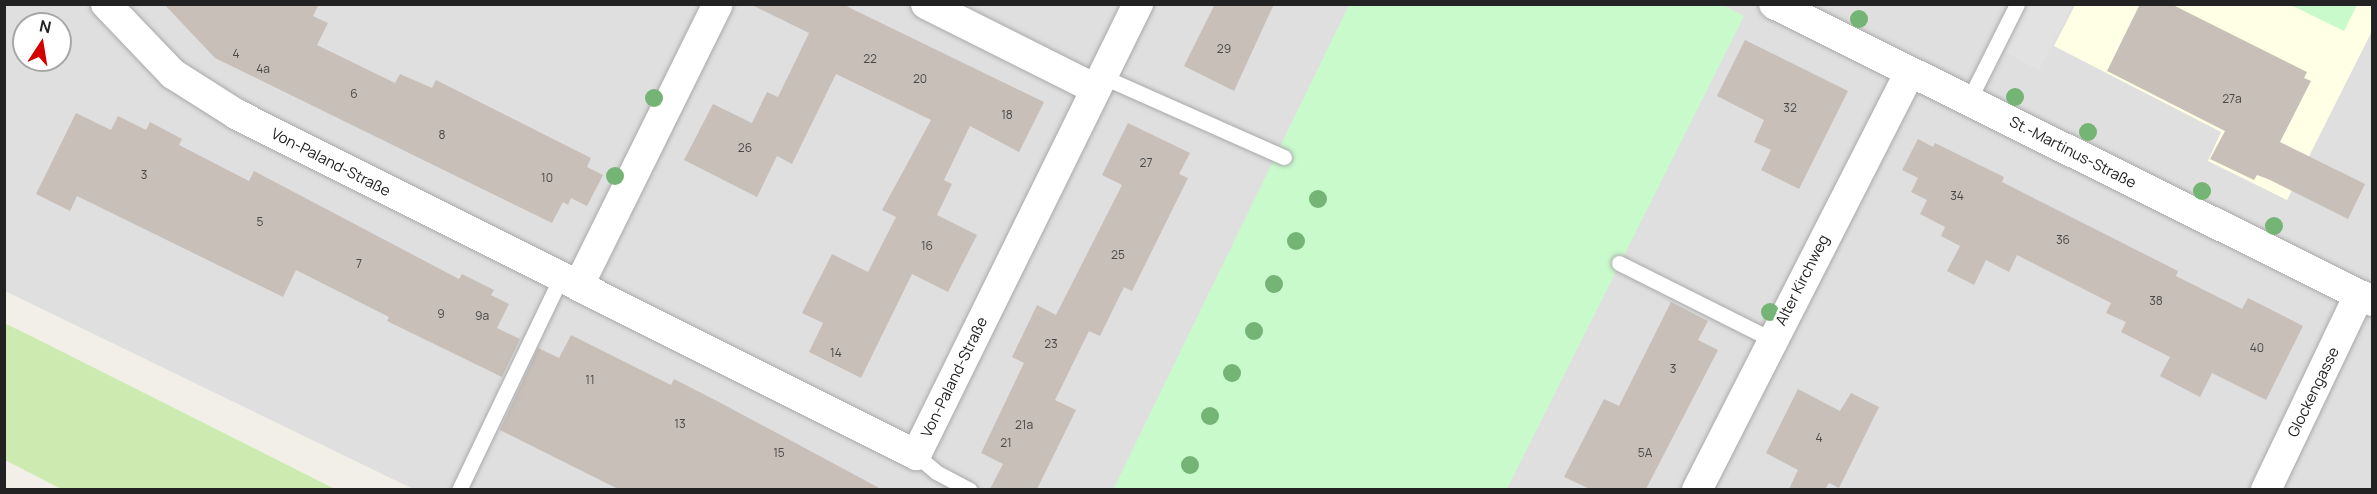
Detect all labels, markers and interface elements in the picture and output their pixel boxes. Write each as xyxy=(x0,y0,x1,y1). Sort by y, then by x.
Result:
north arrow xyxy=(12,12,72,72)
text: N xyxy=(37,14,53,38)
house number: 29 xyxy=(1217,42,1231,56)
house number: 4 xyxy=(232,47,240,61)
house number: 22 xyxy=(863,52,877,66)
house number: 4a xyxy=(256,62,270,76)
house number: 20 xyxy=(913,72,927,86)
house number: 6 xyxy=(350,87,358,101)
house number: 27a xyxy=(2222,92,2242,106)
house number: 32 xyxy=(1783,101,1797,115)
house number: 18 xyxy=(1001,108,1013,122)
street label: St.-Martinus-Straße xyxy=(2007,112,2139,192)
street label: Von-Paland-Straße xyxy=(268,124,394,200)
house number: 8 xyxy=(439,128,445,142)
house number: 26 xyxy=(738,141,752,155)
house number: 27 xyxy=(1140,156,1152,170)
house number: 3 xyxy=(141,168,147,182)
house number: 10 xyxy=(541,171,553,185)
house number: 34 xyxy=(1950,189,1964,203)
house number: 5 xyxy=(257,215,263,229)
street label: Alter Kirchweg xyxy=(1771,232,1833,328)
house number: 36 xyxy=(2056,233,2070,247)
house number: 16 xyxy=(921,239,933,253)
house number: 25 xyxy=(1111,248,1125,262)
house number: 7 xyxy=(356,257,362,271)
house number: 38 xyxy=(2149,294,2163,308)
house number: 9 xyxy=(437,307,445,321)
house number: 9a xyxy=(475,309,489,323)
street label: Von-Paland-Straße xyxy=(917,314,991,440)
house number: 23 xyxy=(1044,337,1058,351)
house number: 40 xyxy=(2250,341,2264,355)
street label: Glockengasse xyxy=(2283,344,2343,440)
house number: 14 xyxy=(830,346,842,360)
house number: 3 xyxy=(1670,362,1676,376)
house number: 11 xyxy=(585,373,595,387)
house number: 13 xyxy=(674,417,686,431)
house number: 21a xyxy=(1015,418,1033,432)
house number: 4 xyxy=(1815,431,1823,445)
house number: 21 xyxy=(1000,436,1012,450)
house number: 15 xyxy=(773,446,785,460)
house number: 5A xyxy=(1638,446,1652,460)

